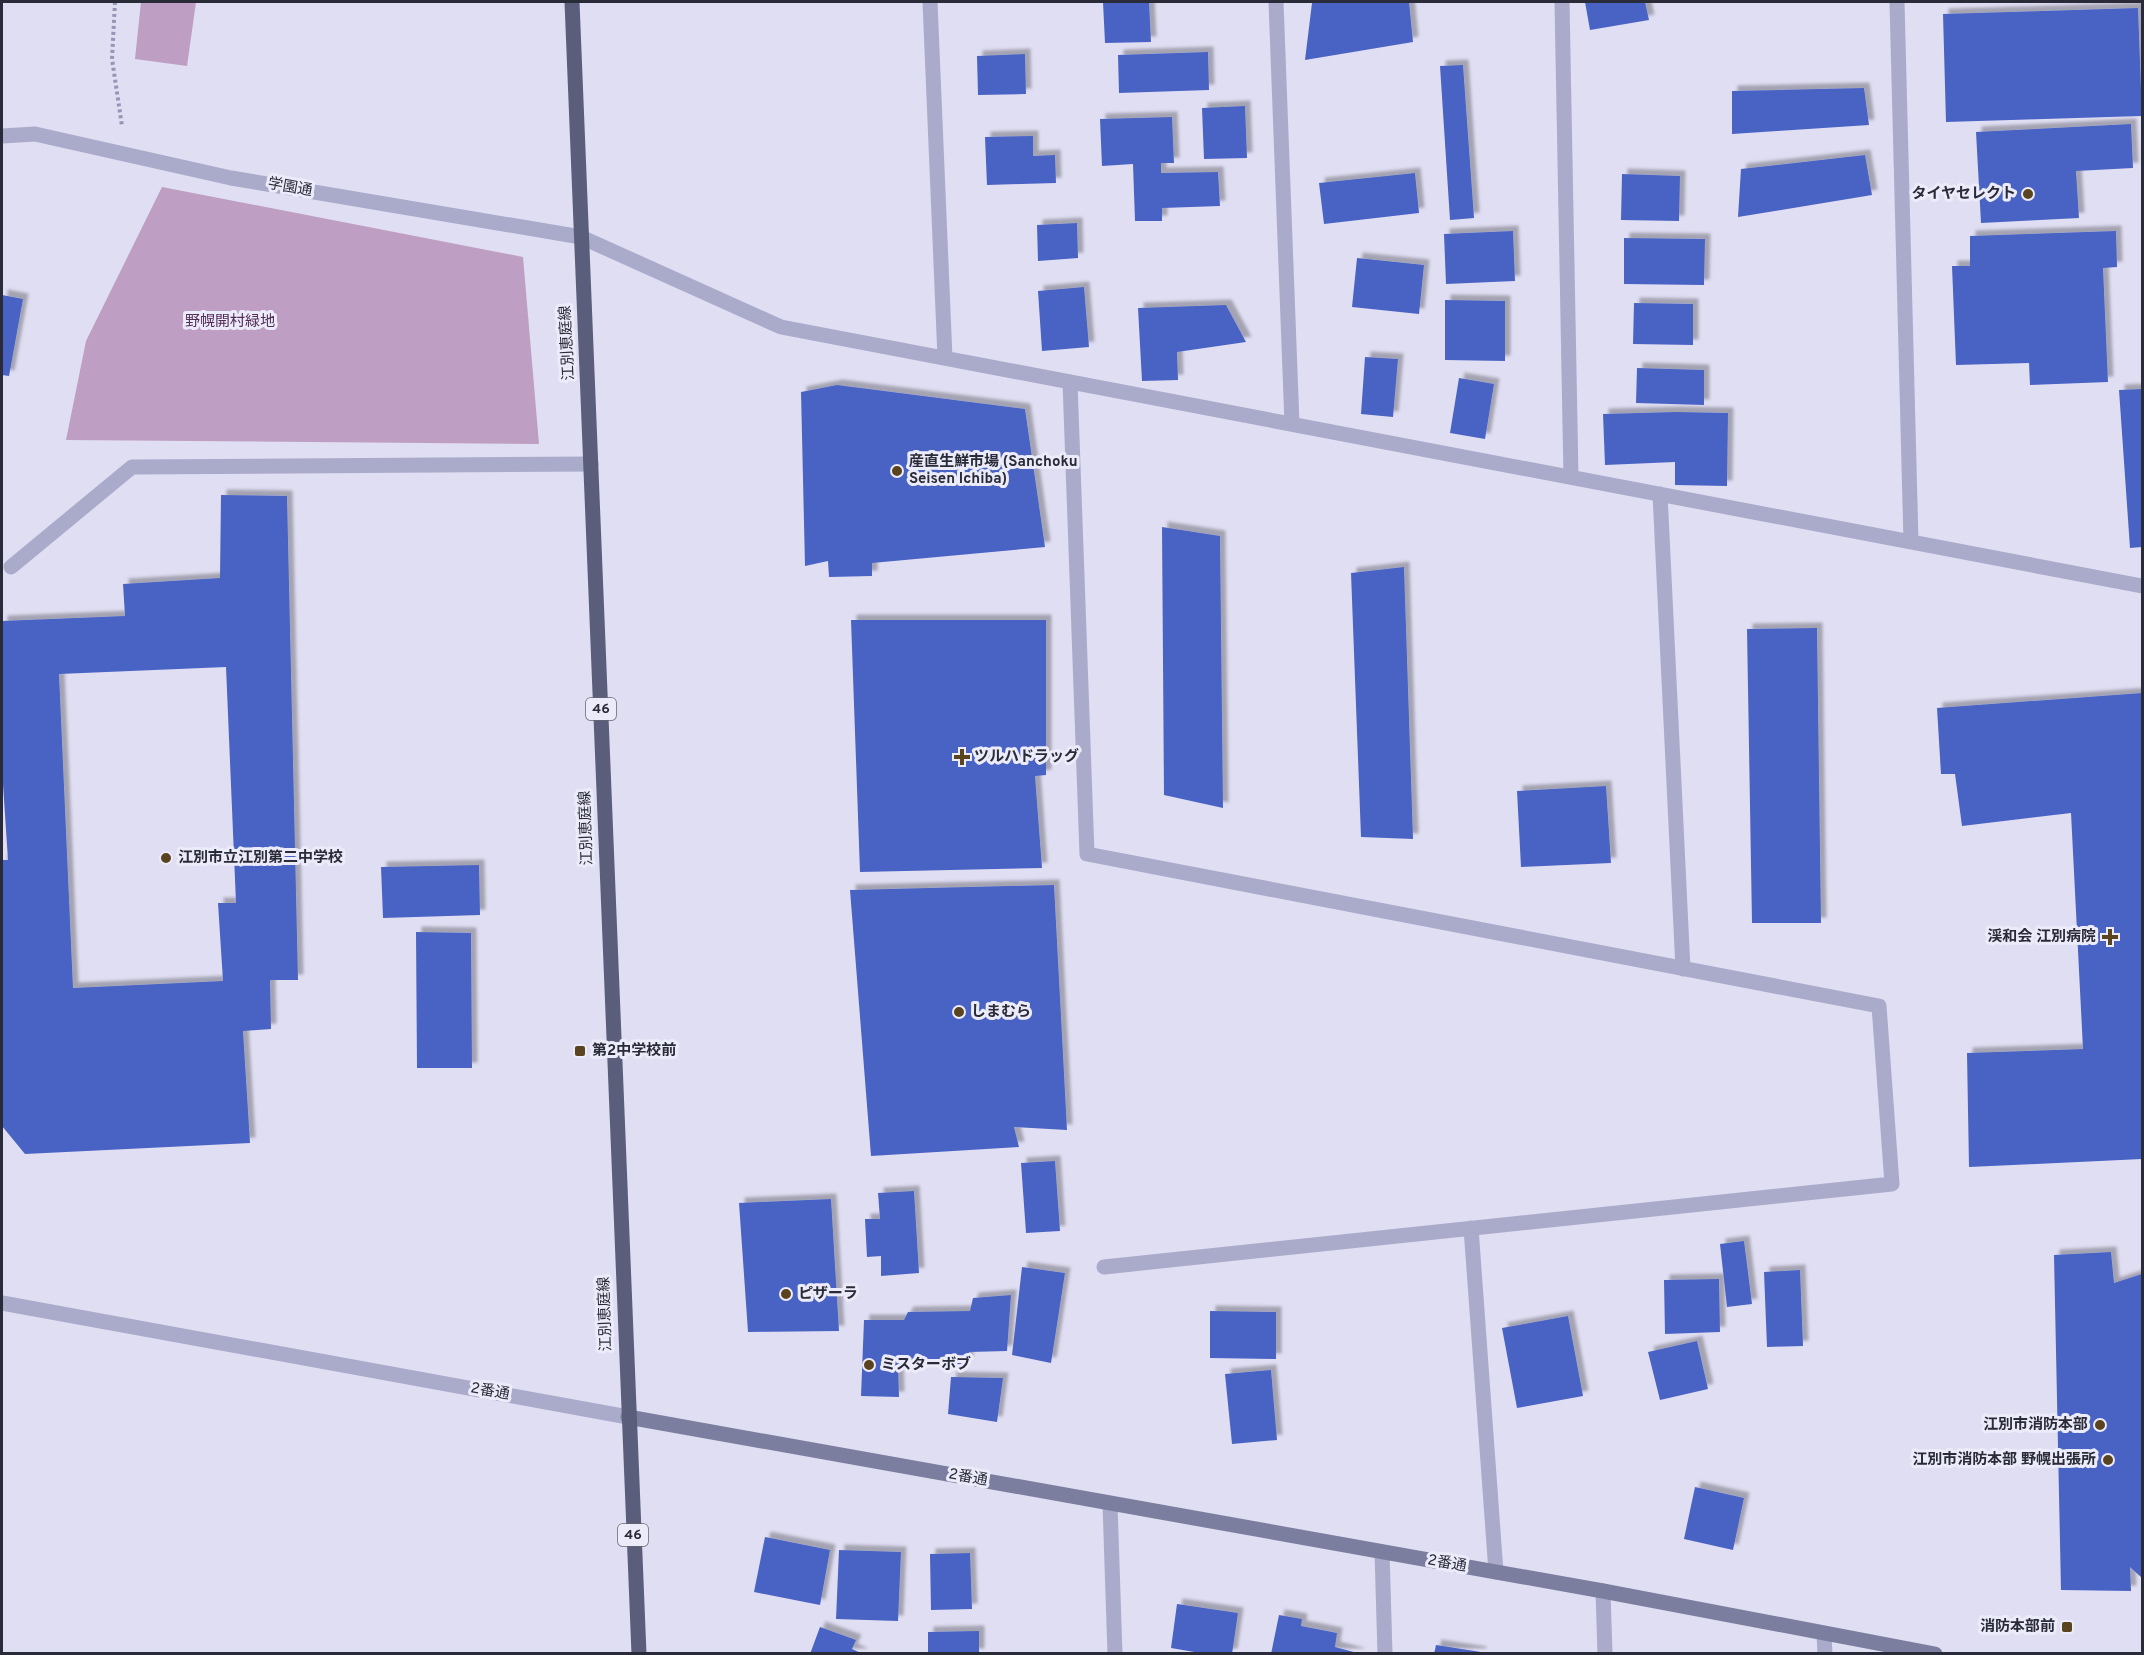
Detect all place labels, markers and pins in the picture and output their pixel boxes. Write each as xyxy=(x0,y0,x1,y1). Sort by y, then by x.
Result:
place label: タイヤセレクト xyxy=(1911,185,2016,204)
marker: タイヤセレクト xyxy=(2021,187,2035,201)
place label: 産直生鮮市場 (Sanchoku Seisen Ichiba) xyxy=(909,452,1078,489)
marker: 産直生鮮市場 (Sanchoku Seisen Ichiba) xyxy=(890,464,904,478)
place label: ツルハドラッグ xyxy=(974,748,1079,767)
marker: ツルハドラッグ xyxy=(955,750,969,764)
place label: 江別市立江別第二中学校 xyxy=(178,849,343,868)
marker: 江別市立江別第二中学校 xyxy=(159,851,173,865)
place label: 渓和会 江別病院 xyxy=(1987,928,2096,947)
marker: 渓和会 江別病院 xyxy=(2101,928,2119,946)
place label: しまむら xyxy=(971,1003,1031,1022)
marker: しまむら xyxy=(952,1005,966,1019)
place label: 第2中学校前 xyxy=(592,1041,676,1061)
marker: 第2中学校前 xyxy=(573,1044,587,1058)
place label: ピザーラ xyxy=(798,1285,858,1304)
marker: ピザーラ xyxy=(779,1287,793,1301)
place label: ミスターボブ xyxy=(881,1355,971,1375)
marker: ミスターボブ xyxy=(862,1358,876,1372)
place label: 江別市消防本部 xyxy=(1983,1416,2088,1435)
marker: 江別市消防本部 xyxy=(2093,1418,2107,1432)
place label: 江別市消防本部 野幌出張所 xyxy=(1912,1451,2096,1470)
marker: 江別市消防本部 野幌出張所 xyxy=(2101,1453,2115,1467)
place label: 消防本部前 xyxy=(1980,1617,2055,1637)
marker: 消防本部前 xyxy=(2060,1620,2074,1634)

